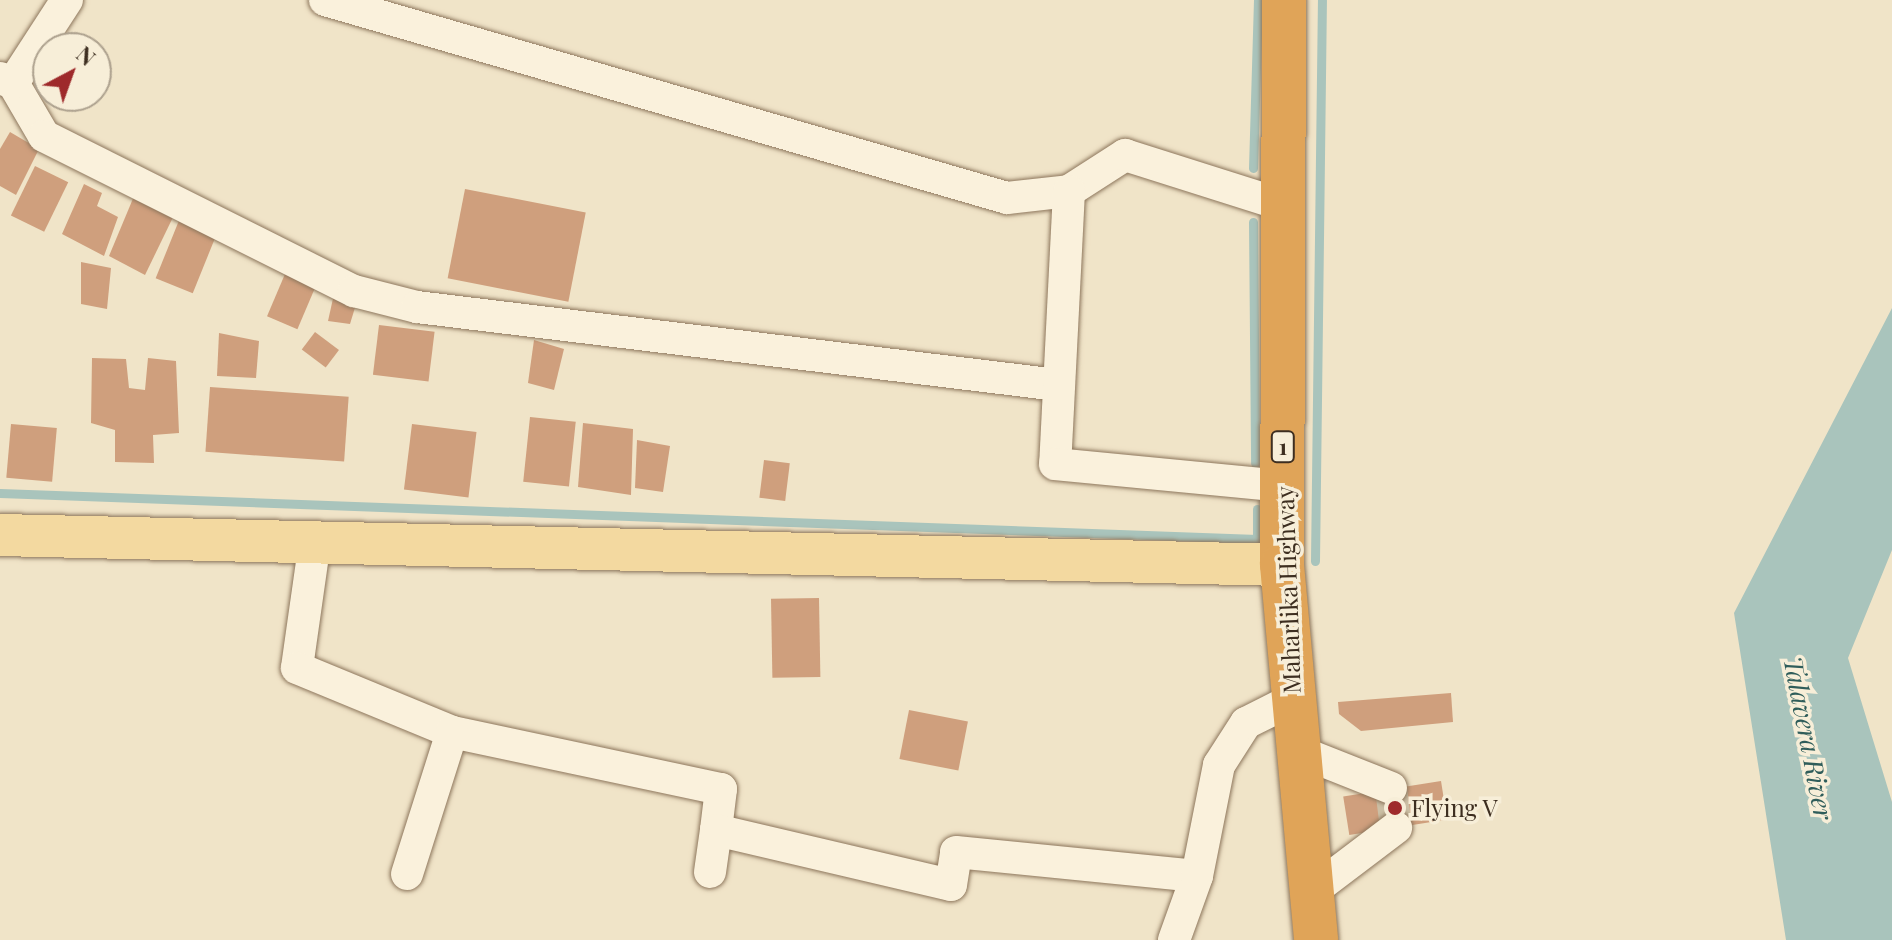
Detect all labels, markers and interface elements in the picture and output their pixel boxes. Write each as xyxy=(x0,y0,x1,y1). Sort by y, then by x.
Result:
north arrow xyxy=(32,32,112,112)
text: N xyxy=(71,39,102,72)
road number: 1 xyxy=(1269,429,1297,465)
street label: Maharlika Highway xyxy=(1270,486,1306,694)
water label: Talavera River xyxy=(1778,654,1840,822)
place label: Flying V xyxy=(1411,794,1498,822)
marker: Flying V xyxy=(1386,799,1404,817)

